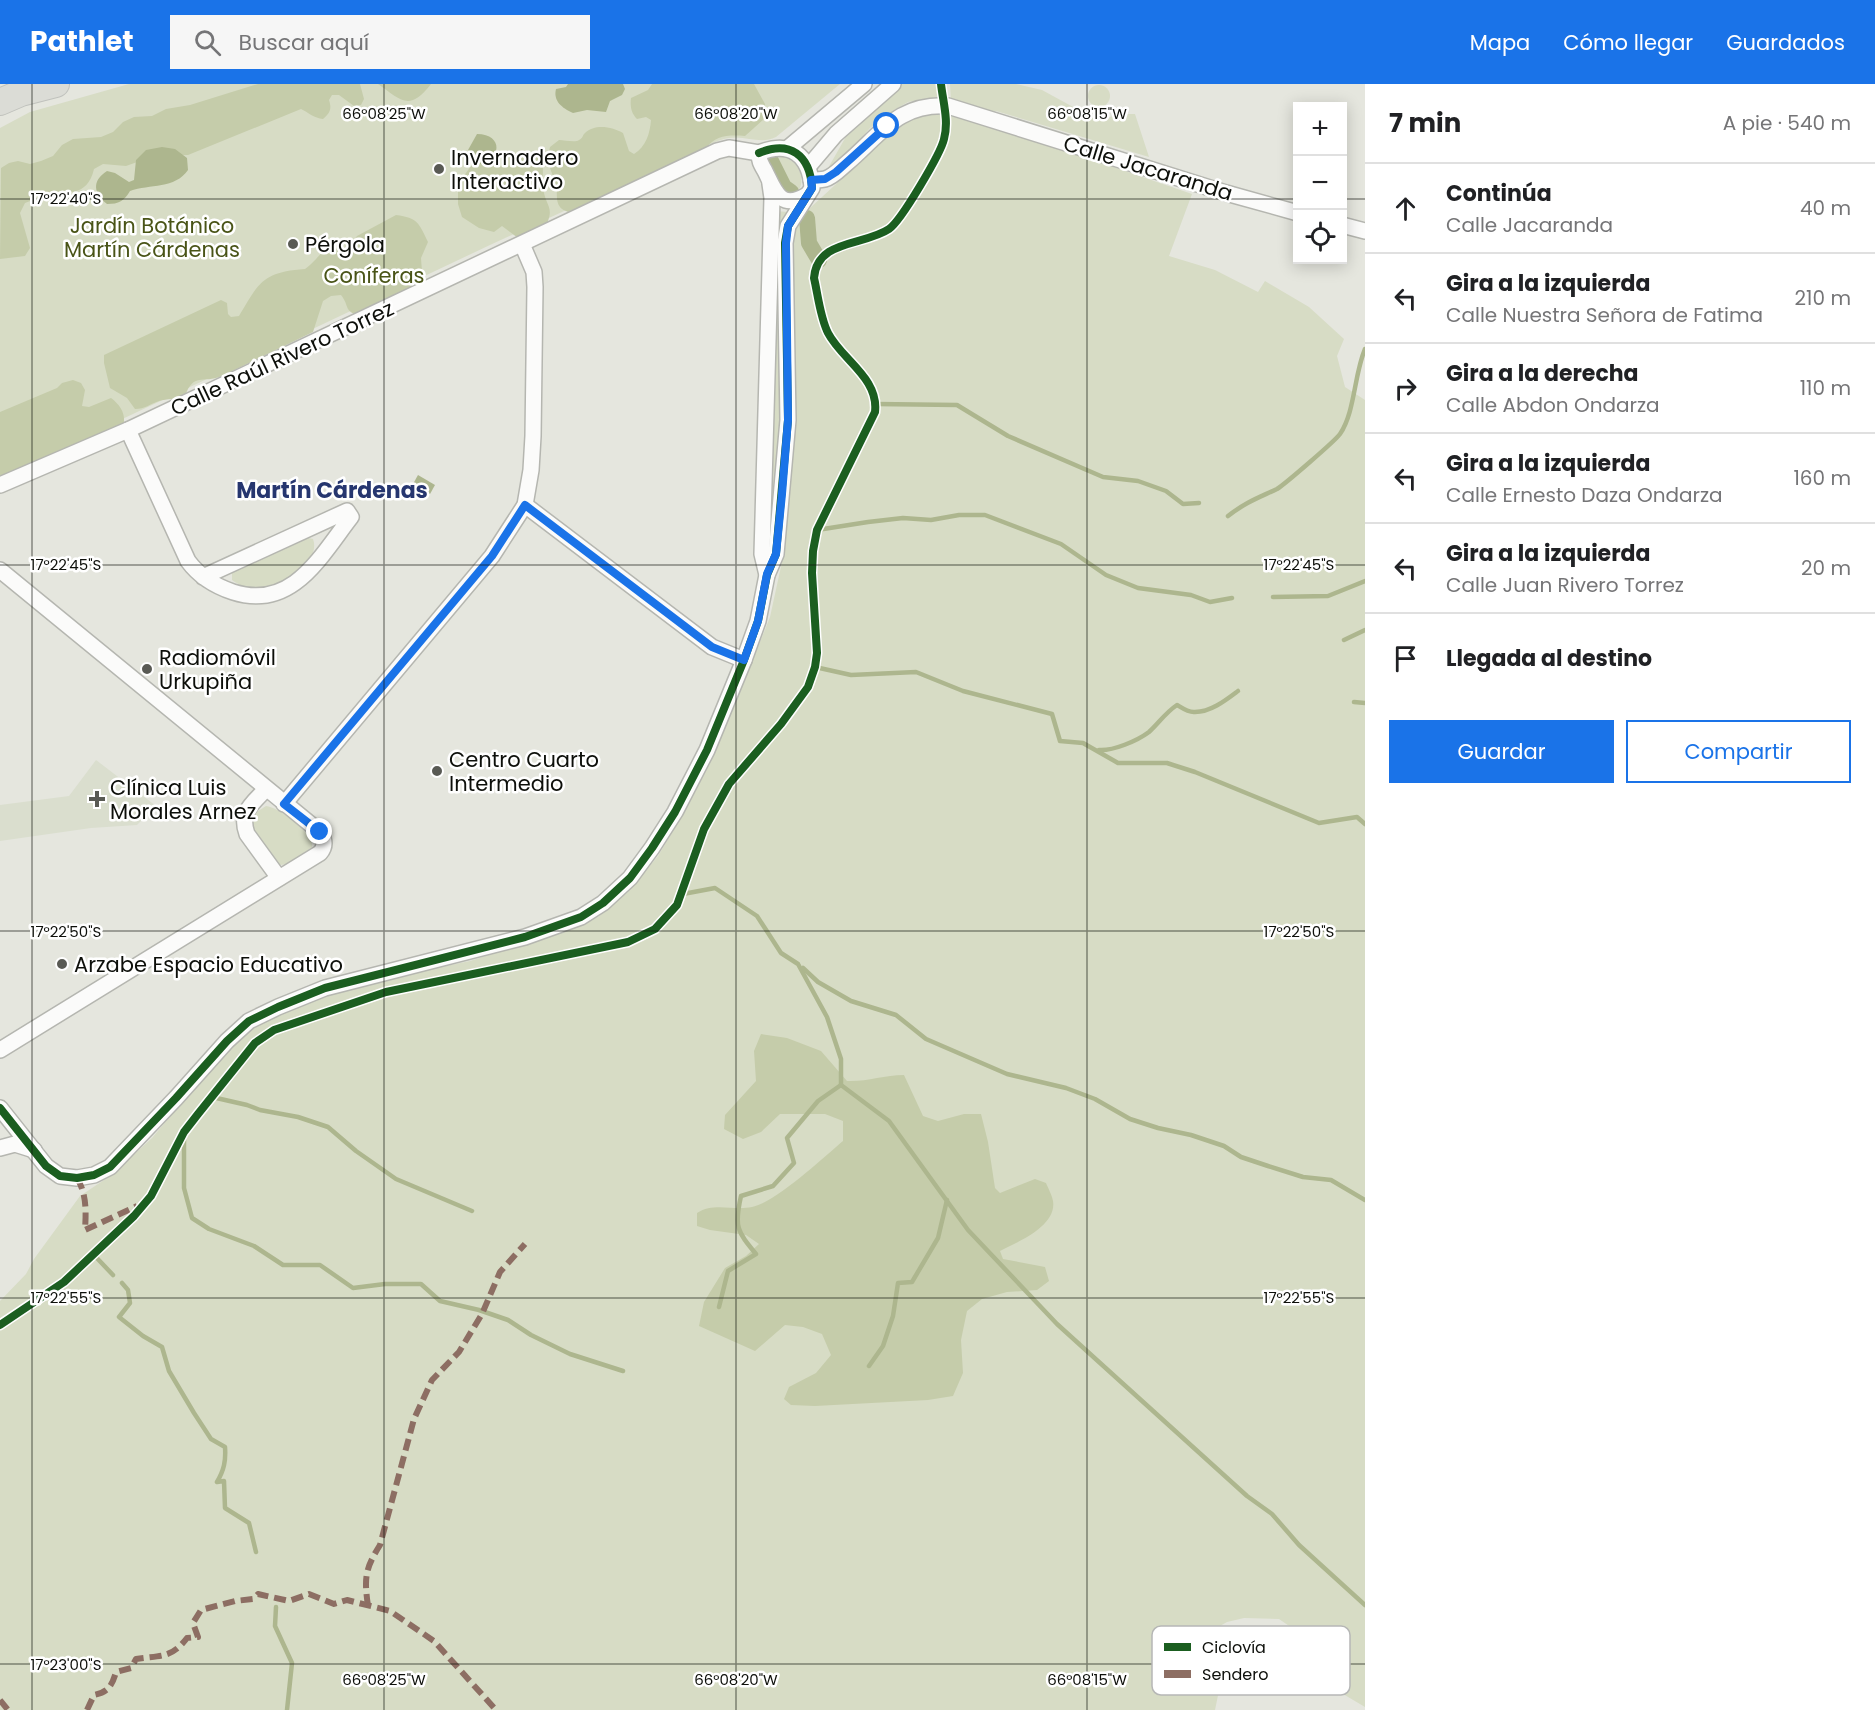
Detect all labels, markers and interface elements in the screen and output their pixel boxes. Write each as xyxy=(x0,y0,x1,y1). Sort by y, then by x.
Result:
search box xyxy=(170,15,590,69)
text: Pathlet xyxy=(30,22,134,61)
icon: search xyxy=(191,26,224,59)
text: Buscar aquí xyxy=(239,27,369,58)
text: Mapa xyxy=(1470,28,1530,57)
text: Cómo llegar xyxy=(1563,28,1693,57)
text: Guardados xyxy=(1726,28,1845,57)
map controls xyxy=(1293,102,1347,264)
button: + xyxy=(1293,102,1347,156)
text: 66°08'25"W xyxy=(342,103,426,124)
text: 66°08'20"W xyxy=(694,103,778,124)
text: 66°08'15"W xyxy=(1047,103,1127,124)
text: 7 min xyxy=(1389,105,1461,141)
text: A pie · 540 m xyxy=(1723,109,1851,137)
route start xyxy=(873,112,899,138)
street label: Calle Jacaranda xyxy=(1060,128,1236,208)
place label: Invernadero Interactivo xyxy=(451,143,578,196)
button: − xyxy=(1293,156,1347,210)
marker: Invernadero Interactivo xyxy=(432,162,446,176)
text: Continúa xyxy=(1446,178,1552,209)
text: 17°22'40"S xyxy=(31,188,101,209)
icon: ahead xyxy=(1389,192,1422,225)
text: 40 m xyxy=(1800,194,1851,222)
button: locate xyxy=(1293,210,1347,264)
park label: Jardín Botánico Martín Cárdenas xyxy=(64,211,240,264)
text: Calle Jacaranda xyxy=(1446,211,1613,239)
place label: Pérgola xyxy=(305,230,385,259)
marker: Pérgola xyxy=(286,237,300,251)
park label: Coníferas xyxy=(323,261,425,290)
text: Gira a la izquierda xyxy=(1446,268,1650,299)
icon: left xyxy=(1389,282,1422,315)
text: 210 m xyxy=(1795,284,1851,312)
street label: Calle Raúl Rivero Torrez xyxy=(166,293,398,423)
text: Calle Nuestra Señora de Fatima xyxy=(1446,301,1763,329)
text: Gira a la derecha xyxy=(1446,358,1639,389)
icon: right xyxy=(1389,372,1422,405)
text: 110 m xyxy=(1800,374,1851,402)
text: Calle Abdon Ondarza xyxy=(1446,391,1660,419)
text: Gira a la izquierda xyxy=(1446,448,1650,479)
icon: left xyxy=(1389,462,1422,495)
text: 160 m xyxy=(1793,464,1851,492)
district label: Martín Cárdenas xyxy=(236,475,428,506)
text: Calle Ernesto Daza Ondarza xyxy=(1446,481,1723,509)
text: Gira a la izquierda xyxy=(1446,538,1650,569)
icon: left xyxy=(1389,552,1422,585)
text: 17°22'45"S xyxy=(31,554,101,575)
text: 17°22'45"S xyxy=(1264,554,1334,575)
text: 20 m xyxy=(1801,554,1851,582)
text: Calle Juan Rivero Torrez xyxy=(1446,571,1684,599)
icon: arrive xyxy=(1389,642,1422,675)
place label: Radiomóvil Urkupiña xyxy=(159,643,276,696)
text: Llegada al destino xyxy=(1446,643,1652,674)
marker: Radiomóvil Urkupiña xyxy=(140,662,154,676)
button: Guardar xyxy=(1389,720,1614,783)
button: Compartir xyxy=(1626,720,1851,783)
place label: Centro Cuarto Intermedio xyxy=(449,745,599,798)
marker: Centro Cuarto Intermedio xyxy=(430,764,444,778)
place label: Clínica Luis Morales Arnez xyxy=(110,773,256,826)
marker: Clínica Luis Morales Arnez xyxy=(88,790,106,808)
route end xyxy=(306,818,332,844)
text: 17°22'50"S xyxy=(31,921,101,942)
text: 17°22'50"S xyxy=(1264,921,1334,942)
place label: Arzabe Espacio Educativo xyxy=(74,950,343,979)
marker: Arzabe Espacio Educativo xyxy=(55,957,69,971)
text: 17°22'55"S xyxy=(31,1287,101,1308)
text: 17°22'55"S xyxy=(1264,1287,1334,1308)
legend xyxy=(1152,1626,1350,1695)
text: Ciclovía xyxy=(1202,1636,1266,1659)
text: 17°23'00"S xyxy=(30,1654,102,1675)
text: Sendero xyxy=(1202,1663,1269,1686)
text: 66°08'25"W xyxy=(342,1669,426,1690)
text: 66°08'20"W xyxy=(694,1669,778,1690)
text: 66°08'15"W xyxy=(1047,1669,1127,1690)

